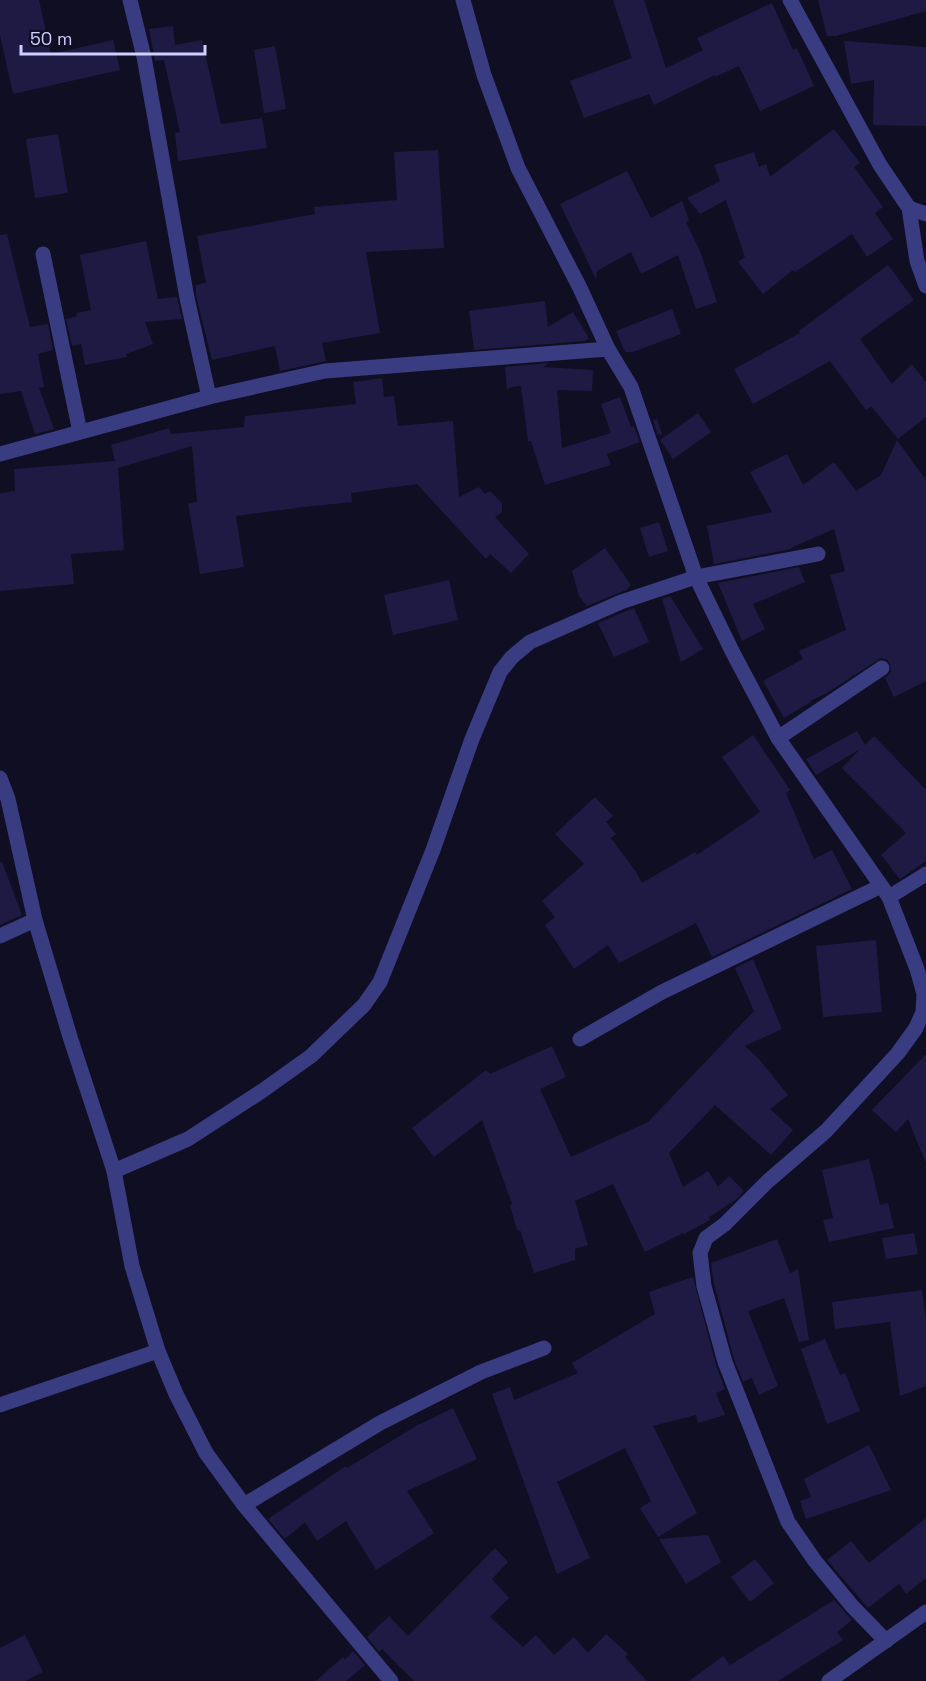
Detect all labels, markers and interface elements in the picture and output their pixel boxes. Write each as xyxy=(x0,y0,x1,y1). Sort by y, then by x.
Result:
scale bar xyxy=(21,18,206,56)
text: 50 m xyxy=(30,27,72,50)

